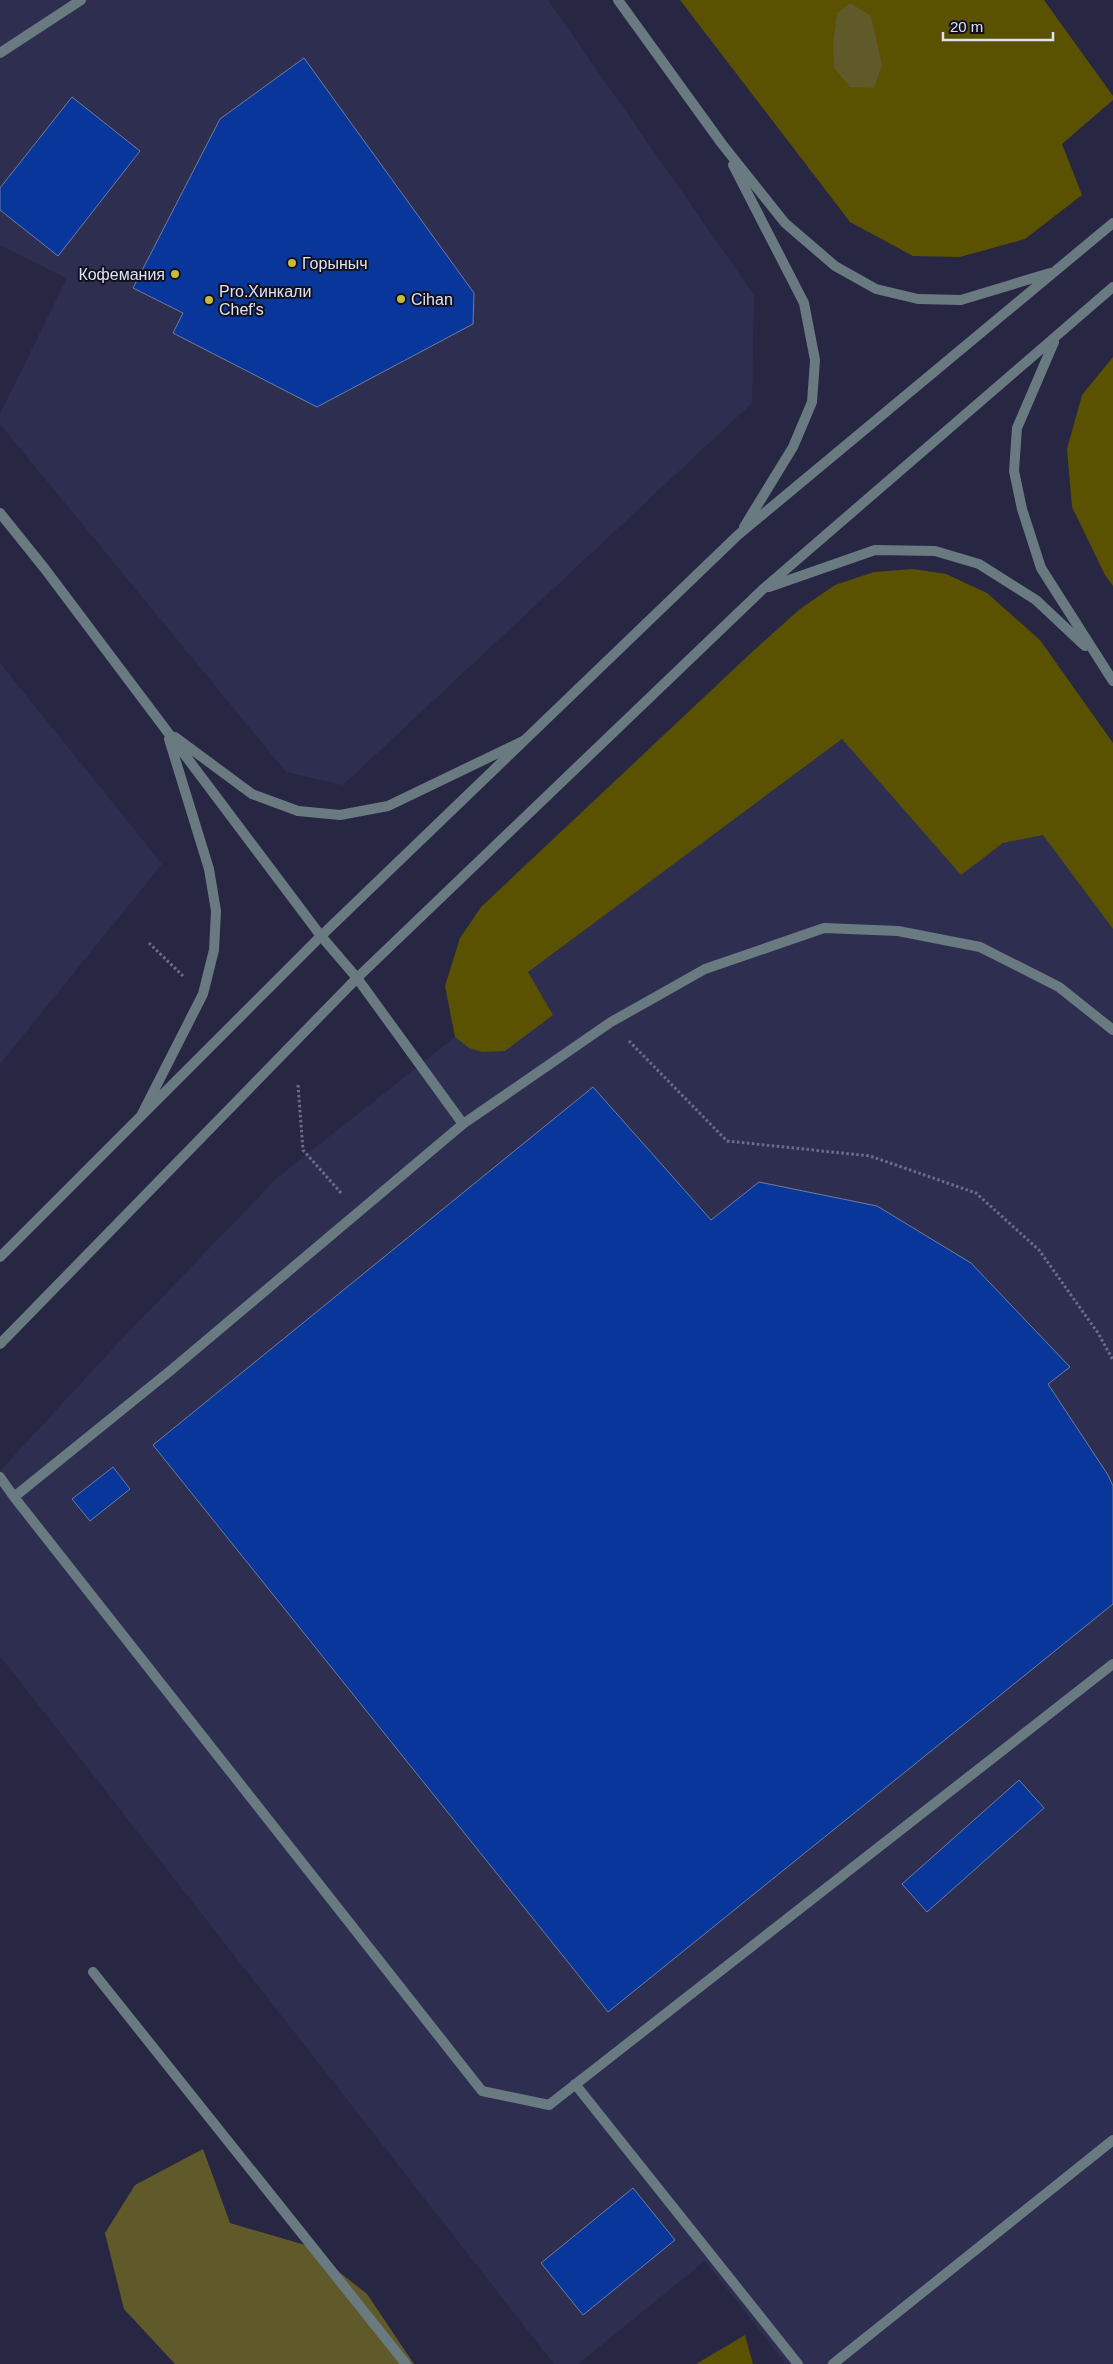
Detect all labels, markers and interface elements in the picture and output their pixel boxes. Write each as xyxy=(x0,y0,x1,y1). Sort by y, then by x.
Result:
scale bar xyxy=(943,10,1053,42)
text: 20 m xyxy=(950,18,983,35)
place label: Горыныч xyxy=(302,255,368,272)
marker: Горыныч xyxy=(286,257,298,269)
place label: Кофемания xyxy=(78,266,165,283)
marker: Кофемания xyxy=(169,268,181,280)
place label: Pro.Хинкали Chef's xyxy=(219,283,311,318)
place label: Cihan xyxy=(411,291,453,308)
marker: Cihan xyxy=(395,293,407,305)
marker: Pro.Хинкали Chef's xyxy=(203,294,215,306)

